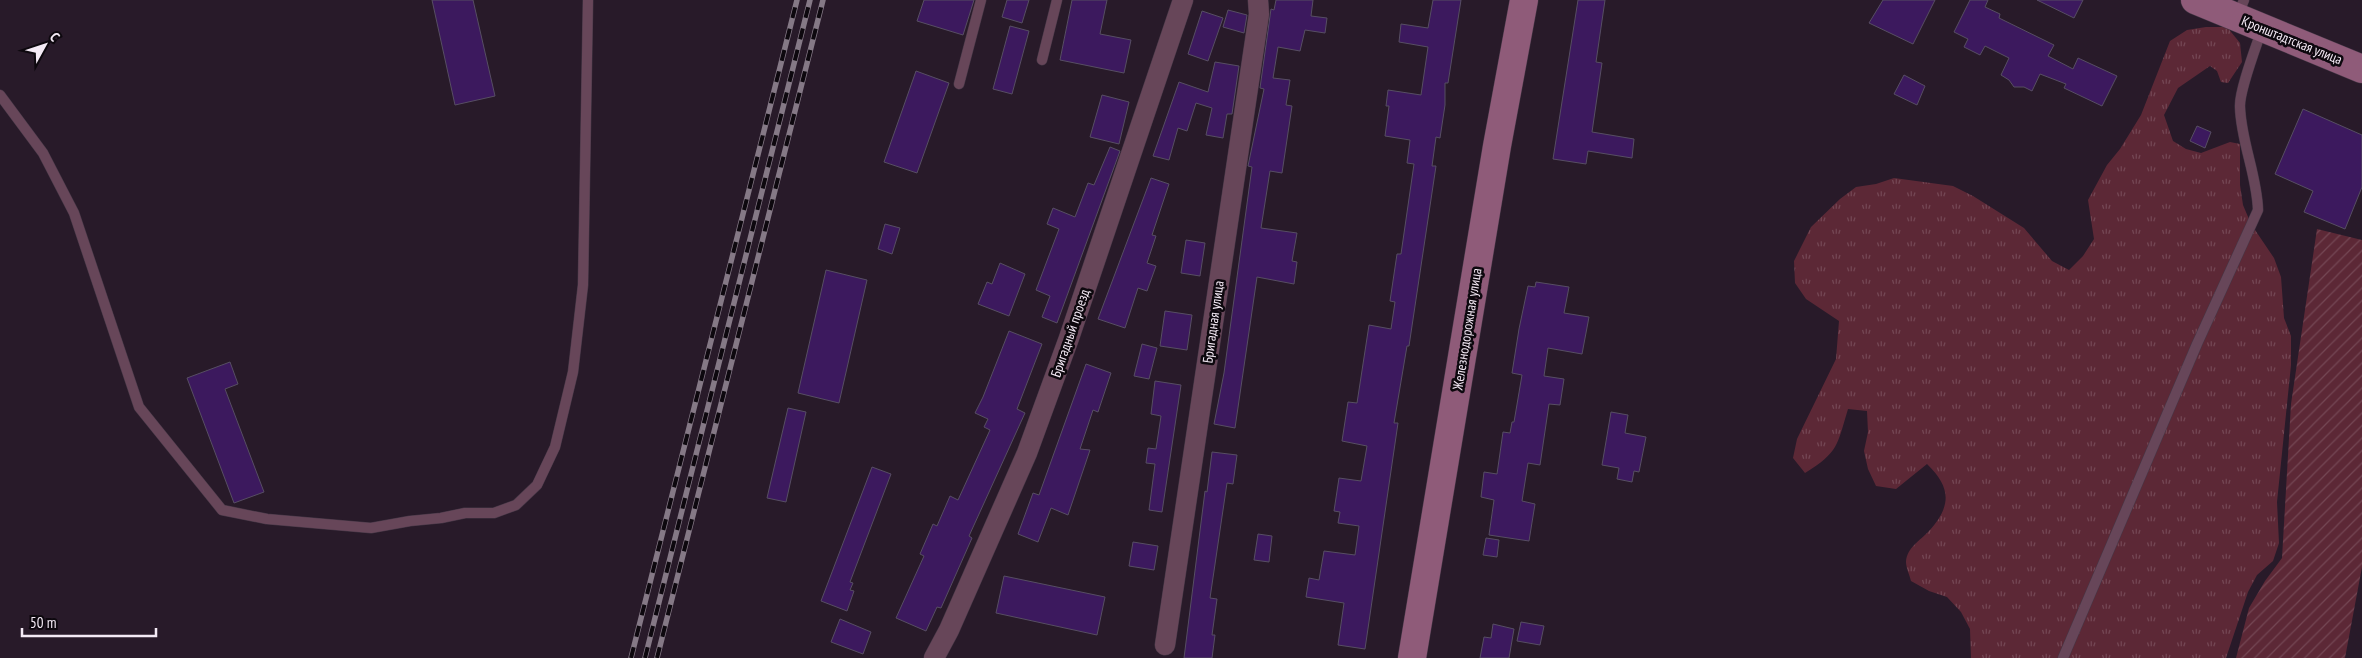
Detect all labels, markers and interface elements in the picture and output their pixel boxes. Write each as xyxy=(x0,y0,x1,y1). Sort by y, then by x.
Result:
street label: Кронштадтская улица xyxy=(2239,12,2345,68)
north arrow xyxy=(20,20,70,70)
text: С xyxy=(46,28,64,45)
street label: Железнодорожная улица xyxy=(1448,267,1486,392)
street label: Бригадная улица xyxy=(1198,280,1228,364)
street label: Бригадный проезд xyxy=(1047,287,1093,379)
scale bar xyxy=(22,606,156,638)
text: 50 m xyxy=(30,613,56,632)

